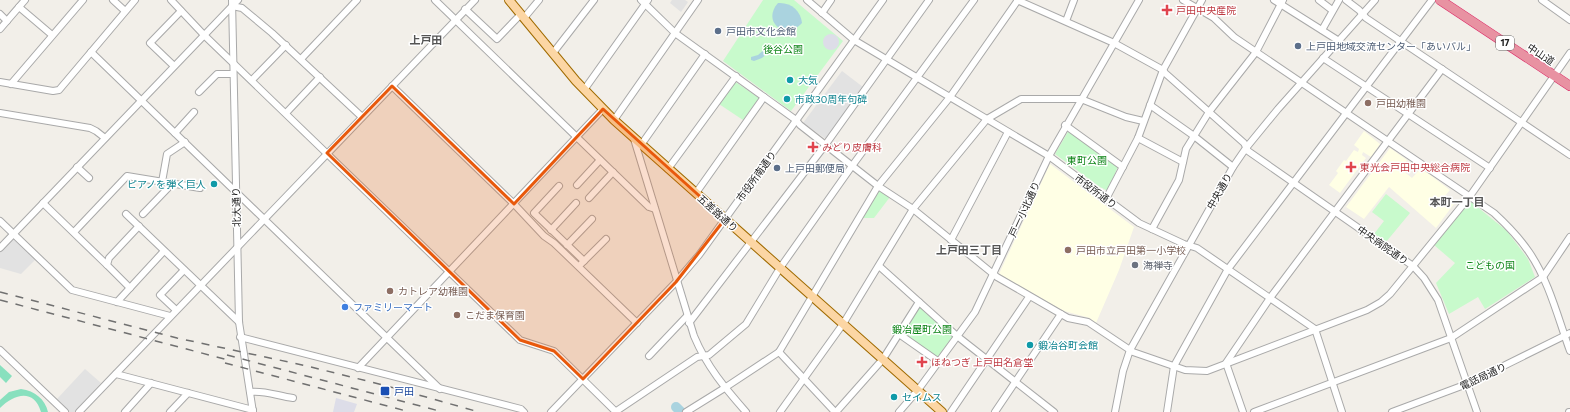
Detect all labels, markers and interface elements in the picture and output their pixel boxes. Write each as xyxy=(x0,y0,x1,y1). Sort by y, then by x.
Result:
marker: 戸田中央産院 xyxy=(1161,4,1173,16)
place label: 戸田中央産院 xyxy=(1176,4,1236,16)
place label: 戸田市文化会館 xyxy=(726,25,796,37)
marker: 戸田市文化会館 xyxy=(713,26,723,36)
district label: 上戸田 xyxy=(410,33,443,46)
road number: 17 xyxy=(1496,36,1514,50)
place label: 上戸田地域交流センター「あいパル」 xyxy=(1306,40,1476,52)
marker: 上戸田地域交流センター「あいパル」 xyxy=(1293,41,1303,51)
street label: 中山道 xyxy=(1525,41,1557,67)
park label: 後谷公園 xyxy=(763,43,803,55)
place label: 大気 xyxy=(798,74,818,86)
marker: 大気 xyxy=(785,75,795,85)
place label: 市政30周年句碑 xyxy=(795,93,867,105)
marker: 市政30周年句碑 xyxy=(782,94,792,104)
place label: 戸田幼稚園 xyxy=(1376,97,1426,109)
marker: 戸田幼稚園 xyxy=(1363,98,1373,108)
marker: みどり皮膚科 xyxy=(807,141,819,153)
place label: みどり皮膚科 xyxy=(822,141,882,153)
street label: 市役所南通り xyxy=(734,148,778,204)
park label: 東町公園 xyxy=(1067,154,1107,166)
marker: 東光会戸田中央総合病院 xyxy=(1345,161,1357,173)
place label: 東光会戸田中央総合病院 xyxy=(1360,161,1470,173)
place label: 上戸田郵便局 xyxy=(785,162,845,174)
marker: 上戸田郵便局 xyxy=(772,163,782,173)
street label: 市役所通り xyxy=(1072,171,1120,211)
street label: 中央通り xyxy=(1204,171,1234,211)
place label: ピアノを弾く巨人 xyxy=(127,178,206,190)
marker: ピアノを弾く巨人 xyxy=(209,179,219,189)
street label: 戸一小北通り xyxy=(1006,179,1042,239)
street label: 北大通り xyxy=(230,187,242,227)
street label: 五差路通り xyxy=(695,192,741,234)
district label: 本町一丁目 xyxy=(1430,195,1485,208)
street label: 中央病院通り xyxy=(1355,223,1411,267)
district label: 上戸田三丁目 xyxy=(936,243,1002,256)
place label: 戸田市立戸田第一小学校 xyxy=(1076,244,1186,256)
marker: 戸田市立戸田第一小学校 xyxy=(1063,245,1073,255)
place label: 海禅寺 xyxy=(1143,259,1173,271)
park label: こどもの国 xyxy=(1465,259,1515,271)
marker: 海禅寺 xyxy=(1130,260,1140,270)
place label: カトレア幼稚園 xyxy=(398,285,468,297)
marker: カトレア幼稚園 xyxy=(385,286,395,296)
place label: ファミリーマート xyxy=(353,301,433,313)
marker: ファミリーマート xyxy=(340,302,350,312)
place label: こだま保育園 xyxy=(465,309,525,321)
marker: こだま保育園 xyxy=(452,310,462,320)
park label: 鍛冶屋町公園 xyxy=(892,323,952,335)
place label: 鍛冶谷町会館 xyxy=(1038,339,1098,351)
marker: 鍛冶谷町会館 xyxy=(1025,340,1035,350)
marker: ほねつぎ 上戸田名倉堂 xyxy=(916,356,928,368)
place label: ほねつぎ 上戸田名倉堂 xyxy=(931,356,1033,368)
street label: 電話局通り xyxy=(1458,360,1508,392)
marker: 戸田 xyxy=(379,385,391,397)
place label: 戸田 xyxy=(394,385,414,397)
place label: セイムス xyxy=(902,391,942,403)
marker: セイムス xyxy=(889,392,899,402)

